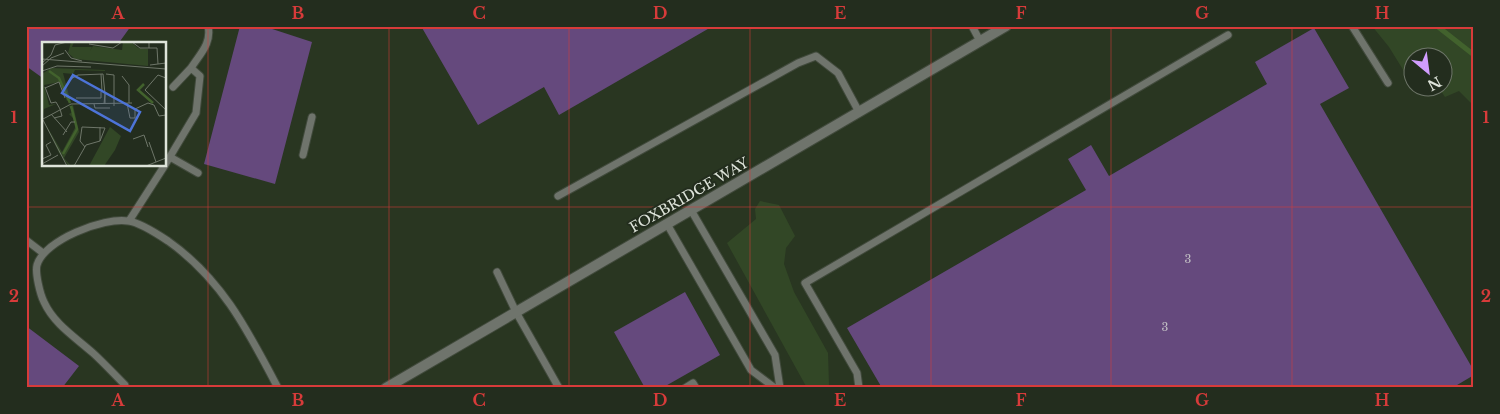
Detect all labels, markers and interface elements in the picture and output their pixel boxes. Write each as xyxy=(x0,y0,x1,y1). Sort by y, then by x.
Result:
text: A xyxy=(111,3,126,23)
text: B xyxy=(292,3,305,23)
text: C xyxy=(472,3,486,23)
text: D xyxy=(653,3,667,23)
text: E xyxy=(834,3,846,23)
text: F xyxy=(1015,3,1027,23)
text: G xyxy=(1195,3,1209,23)
text: H xyxy=(1374,3,1390,23)
inset map xyxy=(42,42,166,166)
north arrow xyxy=(1402,48,1452,98)
text: N xyxy=(1424,72,1444,94)
text: 1 xyxy=(11,107,18,127)
text: 1 xyxy=(1483,107,1490,127)
street label: FOXBRIDGE WAY xyxy=(626,153,752,236)
house number: 3 xyxy=(1185,252,1192,266)
text: 2 xyxy=(9,286,19,306)
text: 2 xyxy=(1481,286,1491,306)
house number: 3 xyxy=(1162,320,1169,334)
text: A xyxy=(111,390,126,410)
text: B xyxy=(292,390,305,410)
text: C xyxy=(472,390,486,410)
text: D xyxy=(653,390,667,410)
text: E xyxy=(834,390,846,410)
text: F xyxy=(1015,390,1027,410)
text: G xyxy=(1195,390,1209,410)
text: H xyxy=(1374,390,1390,410)

